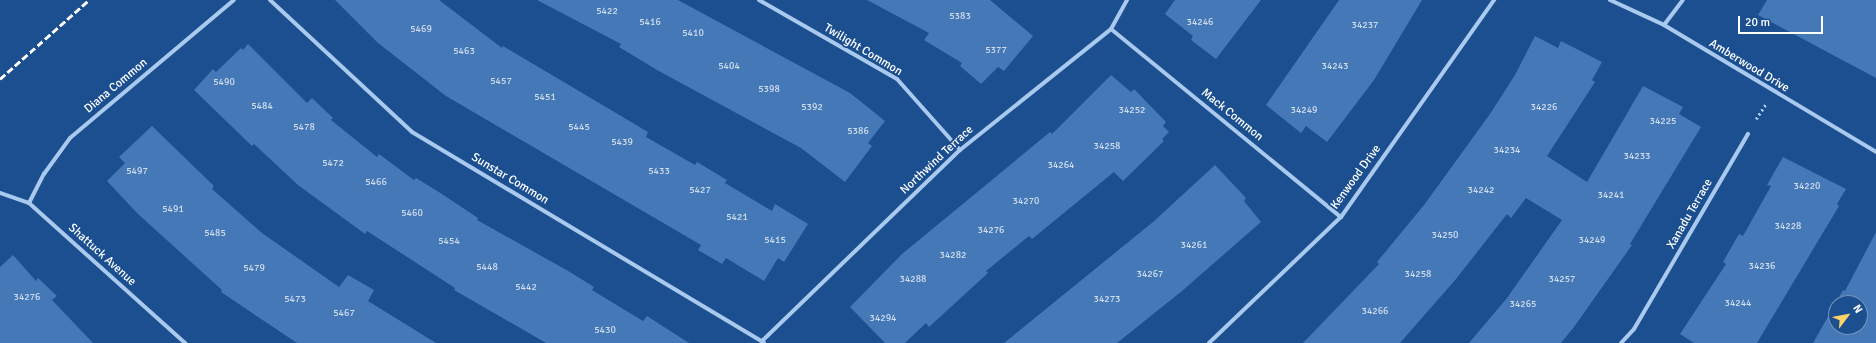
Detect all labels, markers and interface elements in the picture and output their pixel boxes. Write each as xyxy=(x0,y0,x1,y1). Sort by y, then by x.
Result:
house number: 5422 xyxy=(596,6,618,18)
scale bar xyxy=(1740,8,1825,34)
house number: 5383 xyxy=(949,11,971,23)
text: 20 m xyxy=(1745,15,1770,30)
house number: 5416 xyxy=(639,17,661,29)
house number: 34246 xyxy=(1187,17,1213,29)
house number: 34237 xyxy=(1352,20,1378,32)
street label: Twilight Common xyxy=(821,21,905,79)
house number: 5469 xyxy=(410,24,432,36)
house number: 5410 xyxy=(682,28,704,40)
street label: Amberwood Drive xyxy=(1706,36,1792,96)
house number: 5377 xyxy=(985,45,1007,57)
house number: 5463 xyxy=(453,46,475,58)
street label: Diana Common xyxy=(82,56,150,116)
house number: 5404 xyxy=(718,61,740,73)
house number: 34243 xyxy=(1322,61,1348,73)
house number: 5457 xyxy=(490,76,512,88)
house number: 5490 xyxy=(213,77,235,89)
house number: 5398 xyxy=(758,84,780,96)
street label: Mack Common xyxy=(1198,86,1266,144)
house number: 5451 xyxy=(534,92,556,104)
house number: 5484 xyxy=(251,101,273,113)
house number: 5392 xyxy=(801,102,823,114)
house number: 34226 xyxy=(1531,102,1557,114)
house number: 34252 xyxy=(1119,105,1145,117)
house number: 34249 xyxy=(1291,105,1317,117)
house number: 34225 xyxy=(1650,116,1676,128)
house number: 5478 xyxy=(293,122,315,134)
house number: 5445 xyxy=(568,122,590,134)
street label: Northwind Terrace xyxy=(898,123,976,197)
house number: 5386 xyxy=(847,126,869,138)
house number: 5439 xyxy=(611,137,633,149)
house number: 34258 xyxy=(1094,141,1120,153)
street label: Kenwood Drive xyxy=(1328,142,1384,212)
house number: 34234 xyxy=(1494,145,1520,157)
street label: Sunstar Common xyxy=(469,150,551,208)
house number: 34233 xyxy=(1624,151,1650,163)
house number: 5472 xyxy=(322,158,344,170)
house number: 34264 xyxy=(1048,160,1074,172)
house number: 5497 xyxy=(126,166,148,178)
house number: 5433 xyxy=(648,166,670,178)
street label: Xanadu Terrace xyxy=(1664,176,1716,252)
house number: 5466 xyxy=(365,177,387,189)
house number: 34220 xyxy=(1794,181,1820,193)
house number: 5427 xyxy=(689,185,711,197)
house number: 34242 xyxy=(1468,185,1494,197)
house number: 34241 xyxy=(1598,190,1624,202)
house number: 34270 xyxy=(1013,196,1039,208)
house number: 5491 xyxy=(162,204,184,216)
house number: 5460 xyxy=(401,208,423,220)
house number: 5421 xyxy=(726,212,748,224)
street label: Shattuck Avenue xyxy=(65,221,139,289)
house number: 34228 xyxy=(1775,221,1801,233)
house number: 34276 xyxy=(978,225,1004,237)
house number: 5485 xyxy=(204,228,226,240)
house number: 34250 xyxy=(1432,230,1458,242)
house number: 5415 xyxy=(764,235,786,247)
house number: 34249 xyxy=(1579,235,1605,247)
house number: 5454 xyxy=(438,236,460,248)
house number: 34261 xyxy=(1181,240,1207,252)
house number: 34282 xyxy=(940,250,966,262)
house number: 34236 xyxy=(1749,261,1775,273)
house number: 5448 xyxy=(476,262,498,274)
house number: 5479 xyxy=(243,263,265,275)
house number: 34267 xyxy=(1137,269,1163,281)
house number: 34258 xyxy=(1405,269,1431,281)
house number: 34288 xyxy=(900,274,926,286)
house number: 34257 xyxy=(1549,274,1575,286)
house number: 5442 xyxy=(515,282,537,294)
house number: 34276 xyxy=(14,292,40,304)
house number: 5473 xyxy=(284,294,306,306)
house number: 34273 xyxy=(1094,294,1120,306)
north arrow xyxy=(1828,295,1868,335)
house number: 34244 xyxy=(1725,298,1751,310)
house number: 34265 xyxy=(1510,299,1536,311)
text: N xyxy=(1850,302,1865,316)
house number: 34266 xyxy=(1362,306,1388,318)
house number: 5467 xyxy=(333,308,355,320)
house number: 34294 xyxy=(870,313,896,325)
house number: 5430 xyxy=(594,325,616,337)

